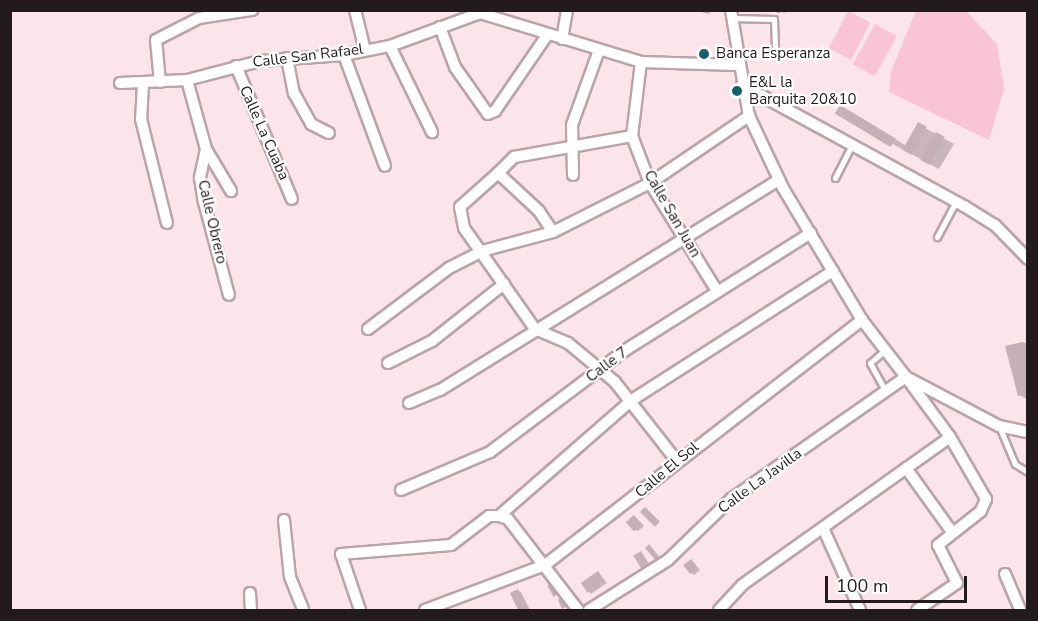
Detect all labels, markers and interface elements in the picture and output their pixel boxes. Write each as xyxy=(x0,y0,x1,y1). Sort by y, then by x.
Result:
street label: Calle San Rafael xyxy=(252,40,364,72)
place label: Banca Esperanza xyxy=(716,45,830,63)
marker: Banca Esperanza xyxy=(697,47,711,61)
place label: E&L la Barquita 20&10 xyxy=(749,73,856,108)
street label: Calle La Cuaba xyxy=(235,83,293,183)
marker: E&L la Barquita 20&10 xyxy=(730,84,744,98)
street label: Calle San Juan xyxy=(640,167,704,261)
street label: Calle Obrero xyxy=(194,178,230,266)
street label: Calle 7 xyxy=(583,344,631,386)
street label: Calle El Sol xyxy=(632,438,702,502)
street label: Calle La Javilla xyxy=(715,445,805,517)
scale bar xyxy=(828,564,970,602)
text: 100 m xyxy=(836,574,888,598)

